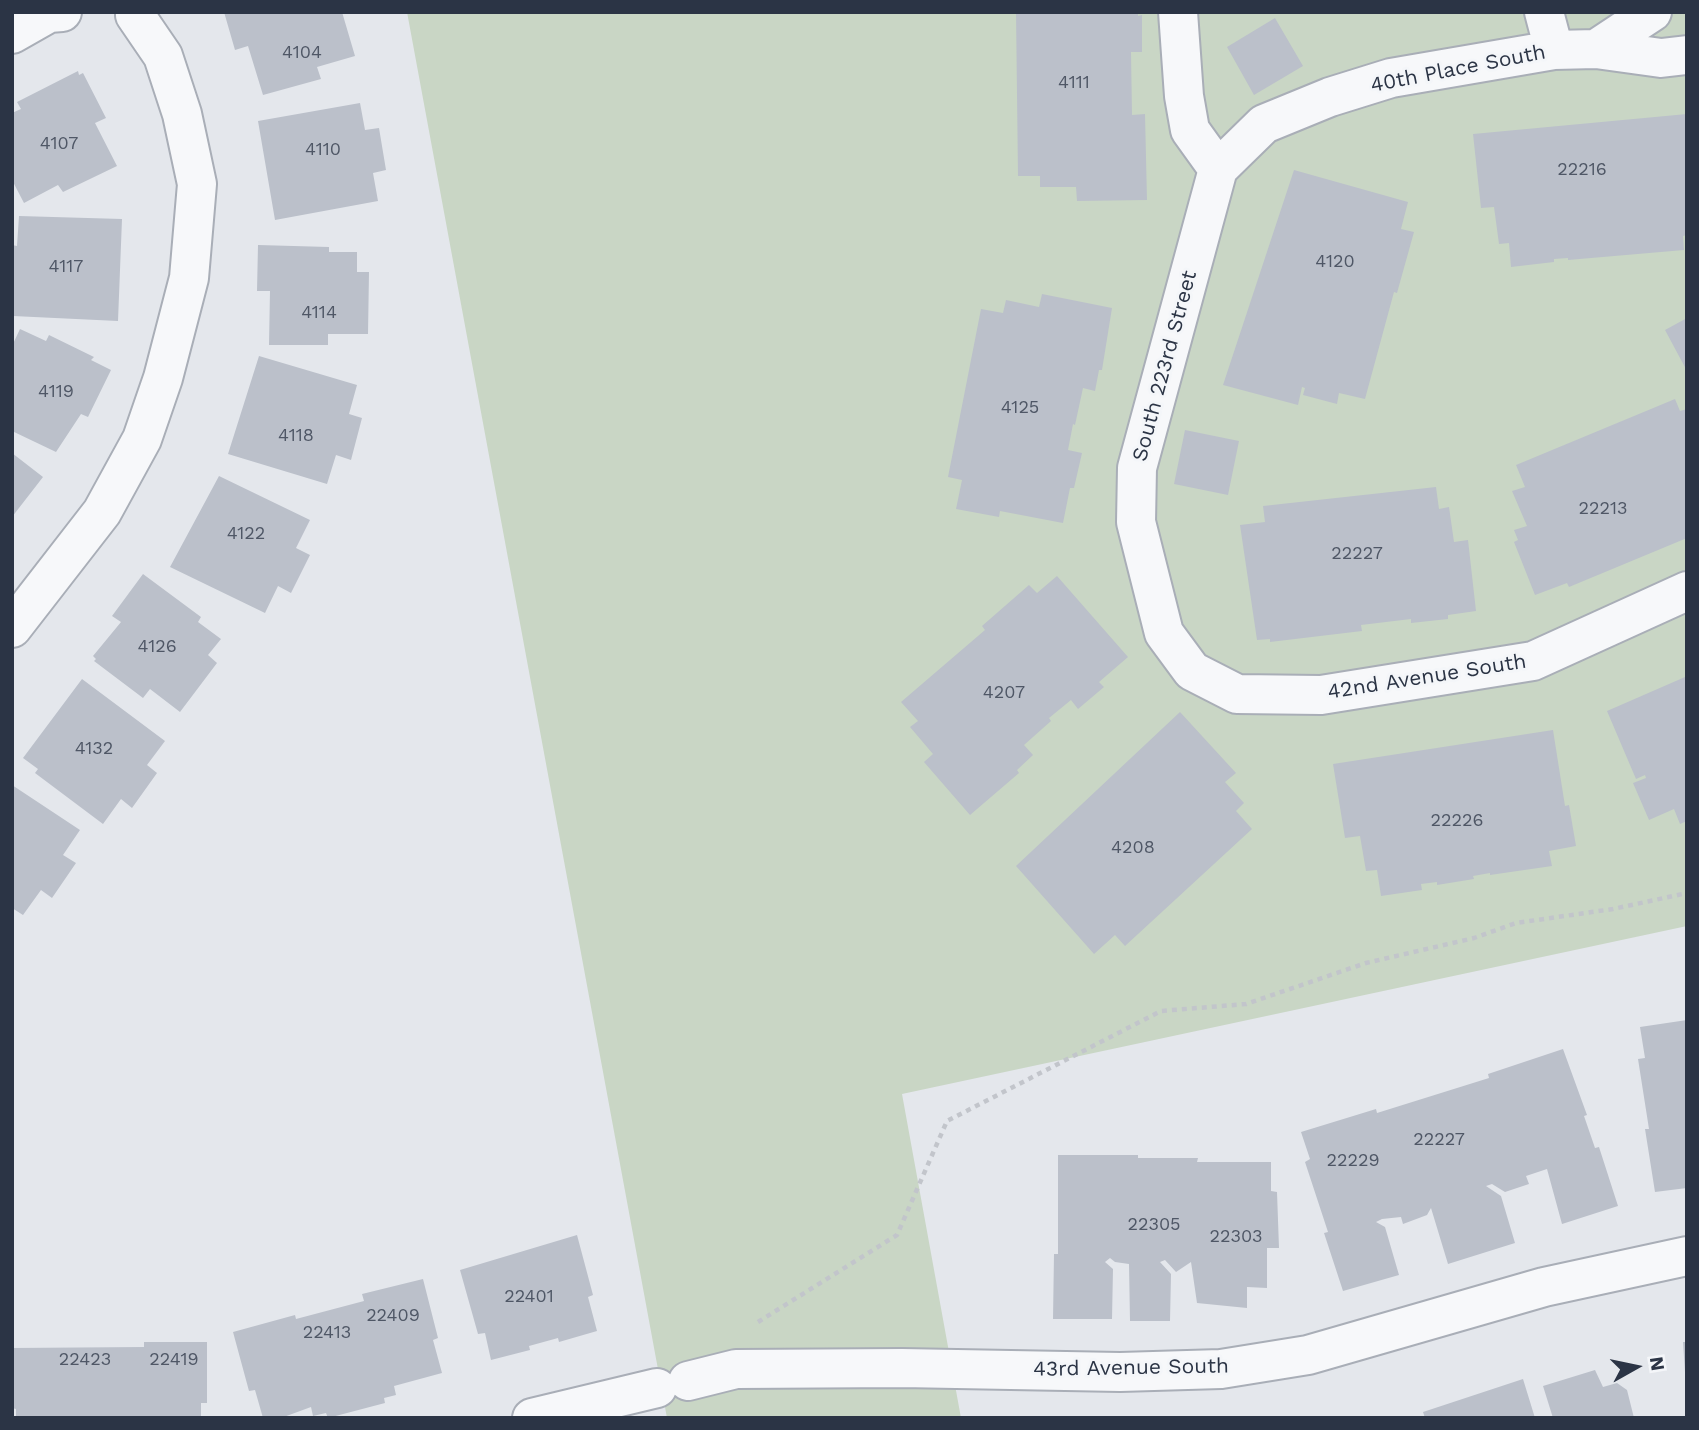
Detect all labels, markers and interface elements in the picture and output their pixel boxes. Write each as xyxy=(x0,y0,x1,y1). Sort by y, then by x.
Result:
street label: 40th Place South xyxy=(1368,40,1548,98)
house number: 4104 xyxy=(282,42,322,64)
house number: 4111 xyxy=(1058,72,1090,94)
house number: 4107 xyxy=(40,133,78,155)
house number: 4110 xyxy=(305,139,341,161)
house number: 22216 xyxy=(1557,159,1607,181)
house number: 4120 xyxy=(1315,251,1355,273)
house number: 4117 xyxy=(49,256,83,278)
street label: South 223rd Street xyxy=(1127,268,1203,464)
house number: 4114 xyxy=(301,302,337,324)
house number: 4119 xyxy=(38,381,74,403)
house number: 4125 xyxy=(1001,397,1039,419)
house number: 4118 xyxy=(278,425,314,447)
house number: 22213 xyxy=(1579,498,1627,520)
house number: 4122 xyxy=(227,523,265,545)
house number: 22227 xyxy=(1331,543,1383,565)
house number: 4126 xyxy=(137,636,177,658)
street label: 42nd Avenue South xyxy=(1326,649,1528,705)
house number: 4207 xyxy=(983,682,1025,704)
house number: 4132 xyxy=(75,738,113,760)
house number: 22226 xyxy=(1431,810,1483,832)
house number: 4208 xyxy=(1111,837,1155,859)
house number: 22227 xyxy=(1413,1129,1465,1151)
house number: 22229 xyxy=(1326,1150,1380,1172)
house number: 22305 xyxy=(1127,1214,1181,1236)
house number: 22303 xyxy=(1210,1226,1262,1248)
house number: 22401 xyxy=(504,1286,554,1308)
house number: 22409 xyxy=(366,1305,420,1327)
house number: 22413 xyxy=(303,1322,351,1344)
north arrow xyxy=(1601,1332,1671,1402)
house number: 22423 xyxy=(59,1349,111,1371)
house number: 22419 xyxy=(149,1349,199,1371)
street label: 43rd Avenue South xyxy=(1033,1354,1229,1382)
text: N xyxy=(1645,1355,1670,1372)

